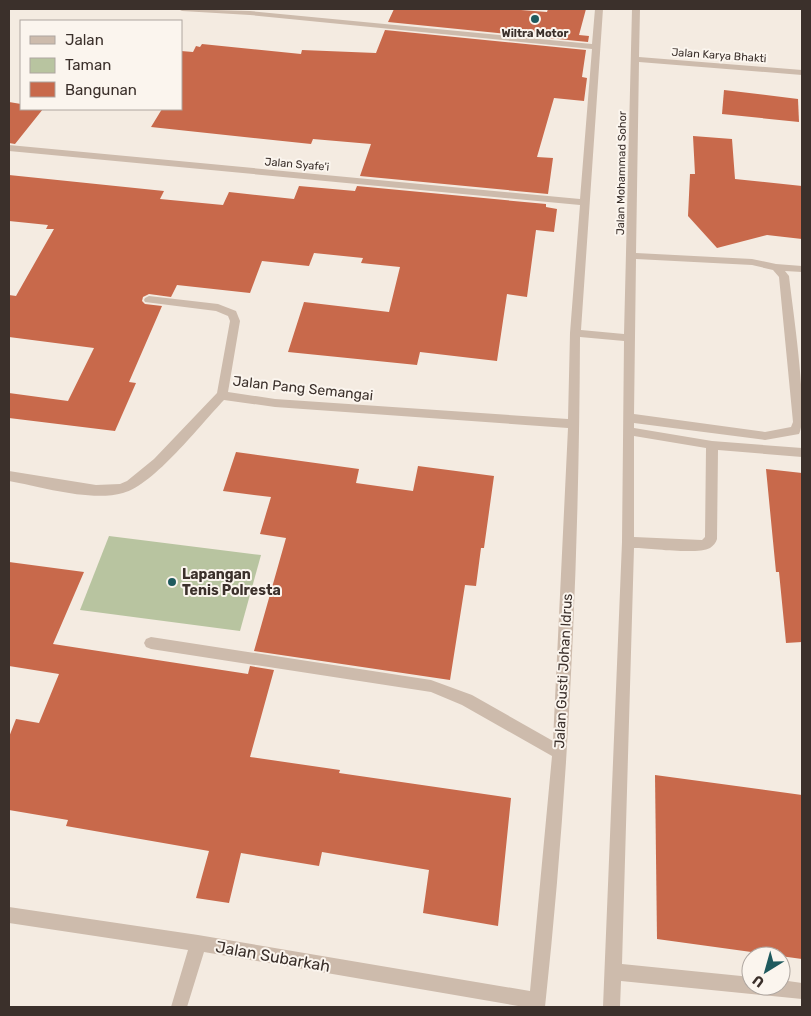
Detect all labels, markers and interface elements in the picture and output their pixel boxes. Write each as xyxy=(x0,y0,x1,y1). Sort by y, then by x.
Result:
marker: Wiltra Motor xyxy=(529,13,541,25)
legend xyxy=(20,20,182,110)
place label: Wiltra Motor xyxy=(502,27,568,40)
text: Jalan xyxy=(65,31,104,49)
street label: Jalan Karya Bhakti xyxy=(671,46,767,65)
text: Taman xyxy=(65,56,111,74)
text: Bangunan xyxy=(65,81,137,99)
street label: Jalan Mohammad Sohor xyxy=(614,110,629,235)
street label: Jalan Syafe'i xyxy=(264,155,330,174)
street label: Jalan Pang Semangai xyxy=(232,373,374,404)
place label: Lapangan Tenis Polresta xyxy=(182,566,281,599)
marker: Lapangan Tenis Polresta xyxy=(166,576,178,588)
street label: Jalan Gusti Johan Idrus xyxy=(551,593,576,749)
street label: Jalan Subarkah xyxy=(214,937,332,976)
north arrow xyxy=(741,946,791,996)
text: U xyxy=(749,971,768,991)

